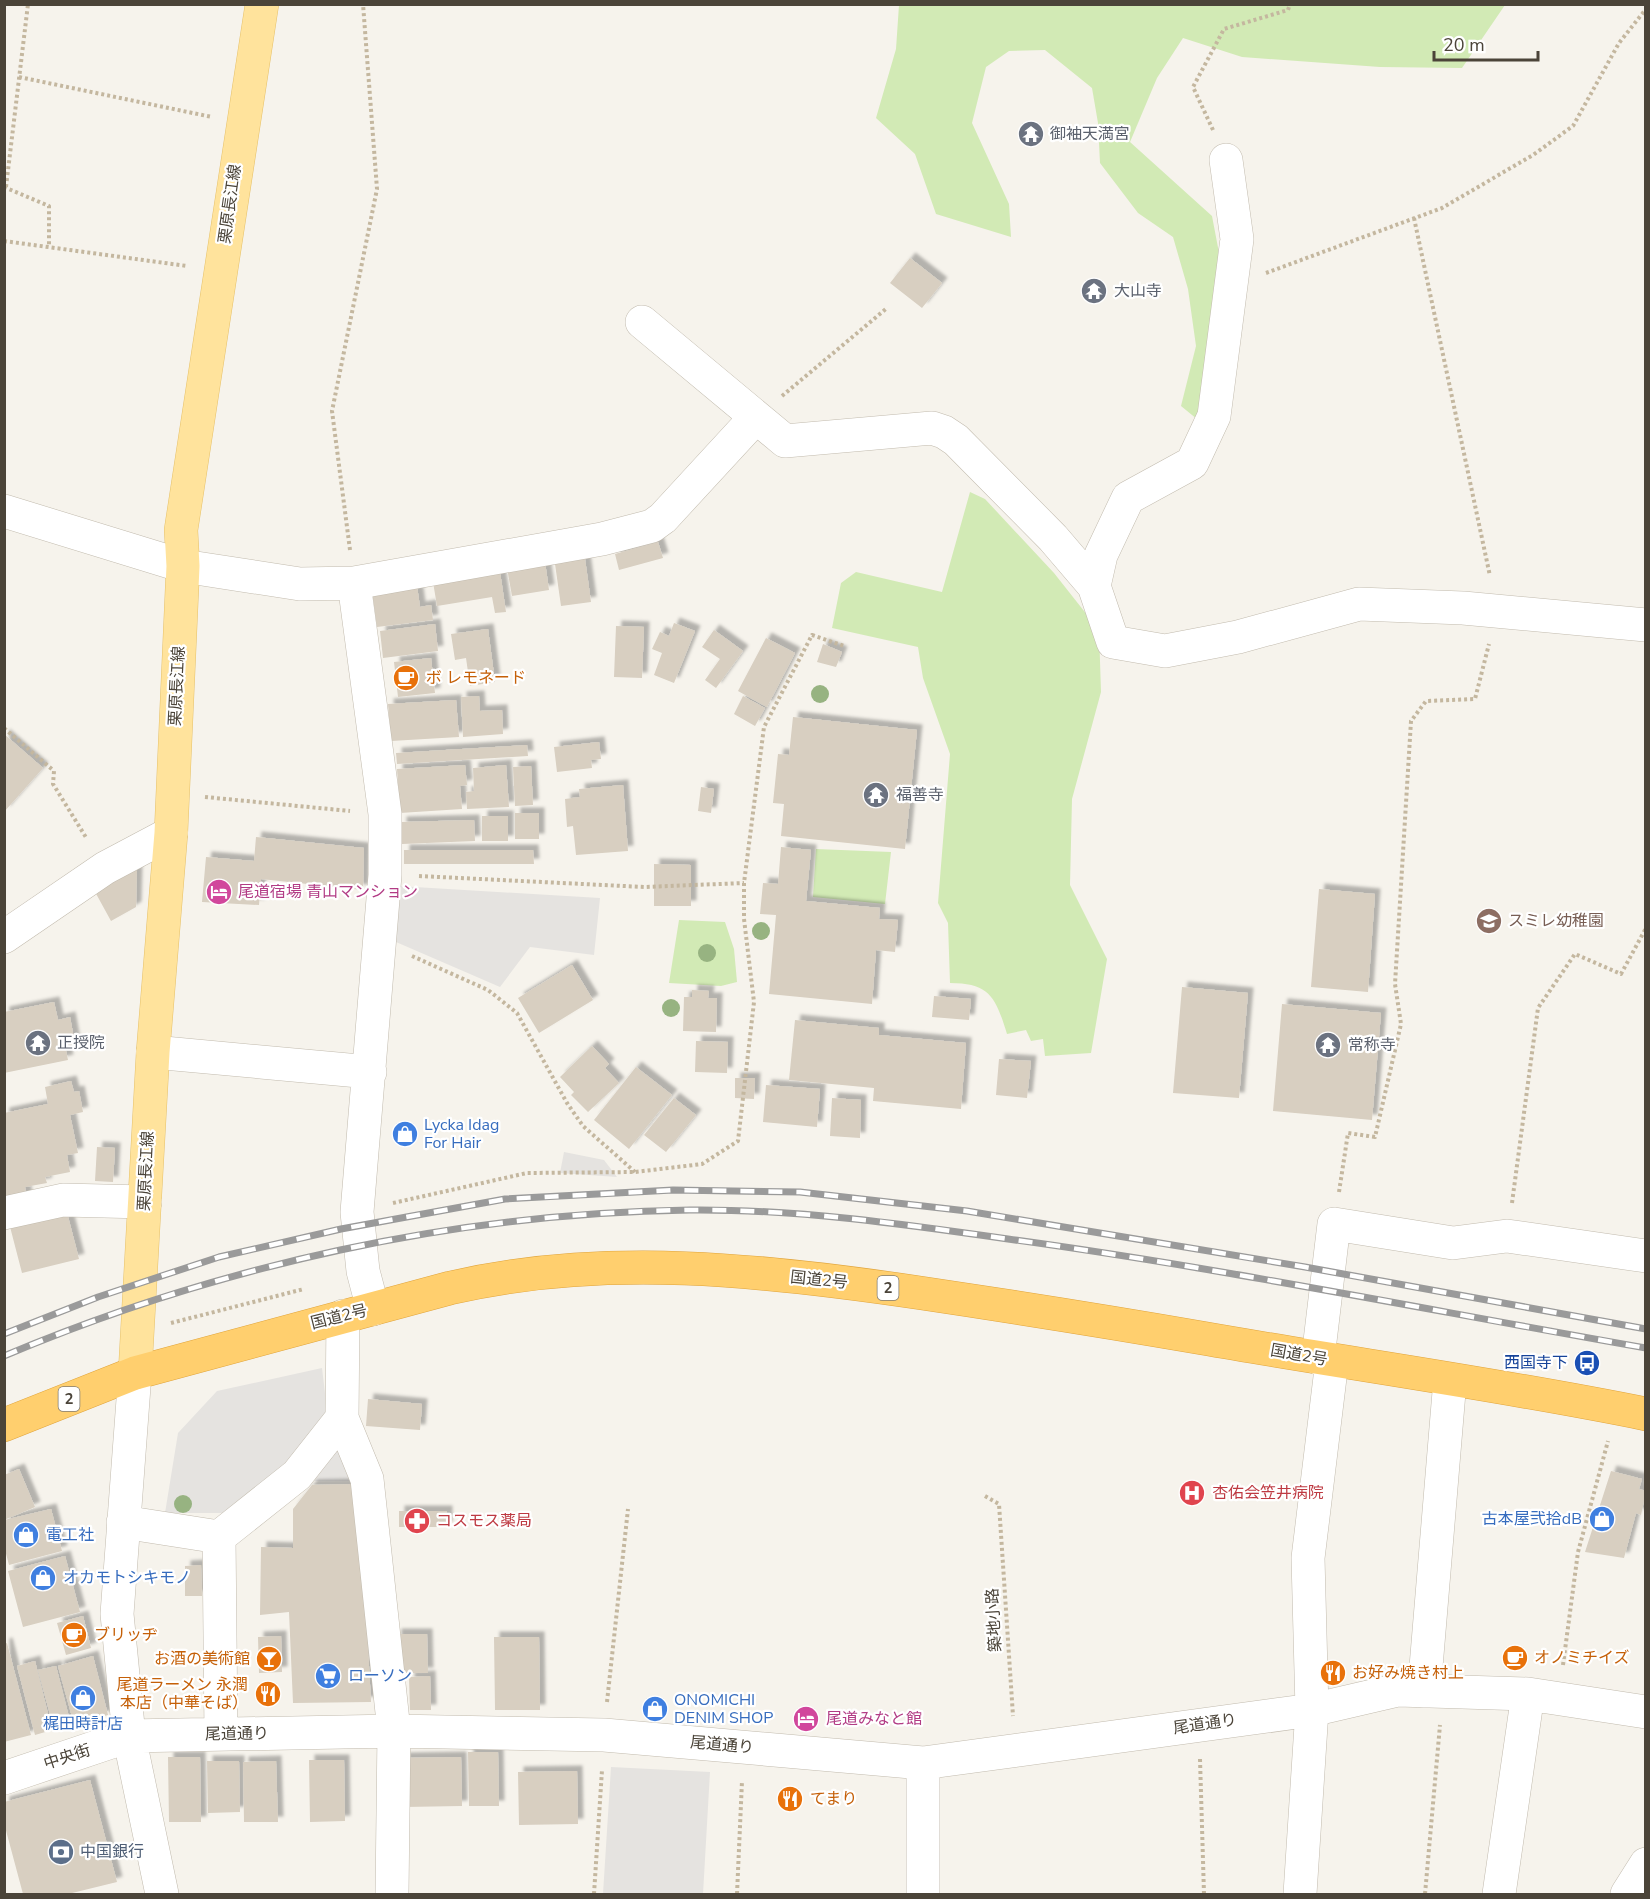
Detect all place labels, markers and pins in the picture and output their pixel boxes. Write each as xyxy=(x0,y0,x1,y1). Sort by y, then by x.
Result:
temple icon: 御袖天満宮 xyxy=(1016,119,1046,149)
place label: 御袖天満宮 xyxy=(1050,123,1130,145)
temple icon: 大山寺 xyxy=(1079,276,1109,306)
place label: 大山寺 xyxy=(1114,280,1162,302)
cafe icon: ボ レモネード xyxy=(391,663,421,693)
place label: ボ レモネード xyxy=(426,667,526,689)
temple icon: 福善寺 xyxy=(861,780,891,810)
place label: 福善寺 xyxy=(896,784,944,806)
hotel icon: 尾道宿場 青山マンション xyxy=(204,877,234,907)
place label: 尾道宿場 青山マンション xyxy=(238,881,418,903)
school or university icon: スミレ幼稚園 xyxy=(1474,906,1504,936)
place label: スミレ幼稚園 xyxy=(1508,910,1604,932)
temple icon: 正授院 xyxy=(23,1028,53,1058)
temple icon: 常称寺 xyxy=(1313,1030,1343,1060)
place label: 正授院 xyxy=(57,1032,105,1054)
place label: 常称寺 xyxy=(1348,1034,1396,1056)
place label: Lycka Idag For Hair xyxy=(424,1114,499,1154)
shop icon: Lycka Idag For Hair xyxy=(390,1119,420,1149)
bus stop icon: 西国寺下 xyxy=(1572,1348,1602,1378)
place label: 西国寺下 xyxy=(1504,1352,1568,1374)
hospital icon: 杏佑会笠井病院 xyxy=(1177,1478,1207,1508)
place label: 杏佑会笠井病院 xyxy=(1212,1482,1324,1504)
shop icon: 古本屋弐拾dB xyxy=(1587,1504,1617,1534)
pharmacy icon: コスモス薬局 xyxy=(402,1506,432,1536)
place label: 古本屋弐拾dB xyxy=(1482,1508,1582,1530)
place label: コスモス薬局 xyxy=(436,1510,532,1532)
shop icon: 電工社 xyxy=(11,1520,41,1550)
place label: 電工社 xyxy=(46,1524,94,1546)
shop icon: オカモトシキモノ xyxy=(28,1563,58,1593)
place label: オカモトシキモノ xyxy=(63,1567,191,1589)
cafe icon: ブリッヂ xyxy=(59,1620,89,1650)
place label: ブリッヂ xyxy=(94,1624,158,1646)
cafe icon: オノミチイズ xyxy=(1500,1643,1530,1673)
bar icon: お酒の美術館 xyxy=(254,1644,284,1674)
place label: オノミチイズ xyxy=(1534,1647,1630,1669)
place label: お酒の美術館 xyxy=(154,1648,250,1670)
restaurant icon: お好み焼き村上 xyxy=(1318,1658,1348,1688)
supermarket icon: ローソン xyxy=(313,1661,343,1691)
place label: お好み焼き村上 xyxy=(1352,1662,1464,1684)
place label: ローソン xyxy=(348,1665,412,1687)
place label: 尾道ラーメン 永潤 本店（中華そば） xyxy=(117,1674,248,1714)
restaurant icon: 尾道ラーメン 永潤 本店（中華そば） xyxy=(253,1679,283,1709)
shop icon: 梶田時計店 xyxy=(68,1683,98,1713)
place label: ONOMICHI DENIM SHOP xyxy=(674,1689,773,1729)
shop icon: ONOMICHI DENIM SHOP xyxy=(640,1694,670,1724)
hotel icon: 尾道みなと館 xyxy=(791,1704,821,1734)
place label: 尾道みなと館 xyxy=(826,1708,922,1730)
place label: 梶田時計店 xyxy=(43,1713,123,1735)
restaurant icon: てまり xyxy=(775,1784,805,1814)
place label: てまり xyxy=(810,1788,857,1810)
bank icon: 中国銀行 xyxy=(46,1837,76,1867)
place label: 中国銀行 xyxy=(80,1841,144,1863)

